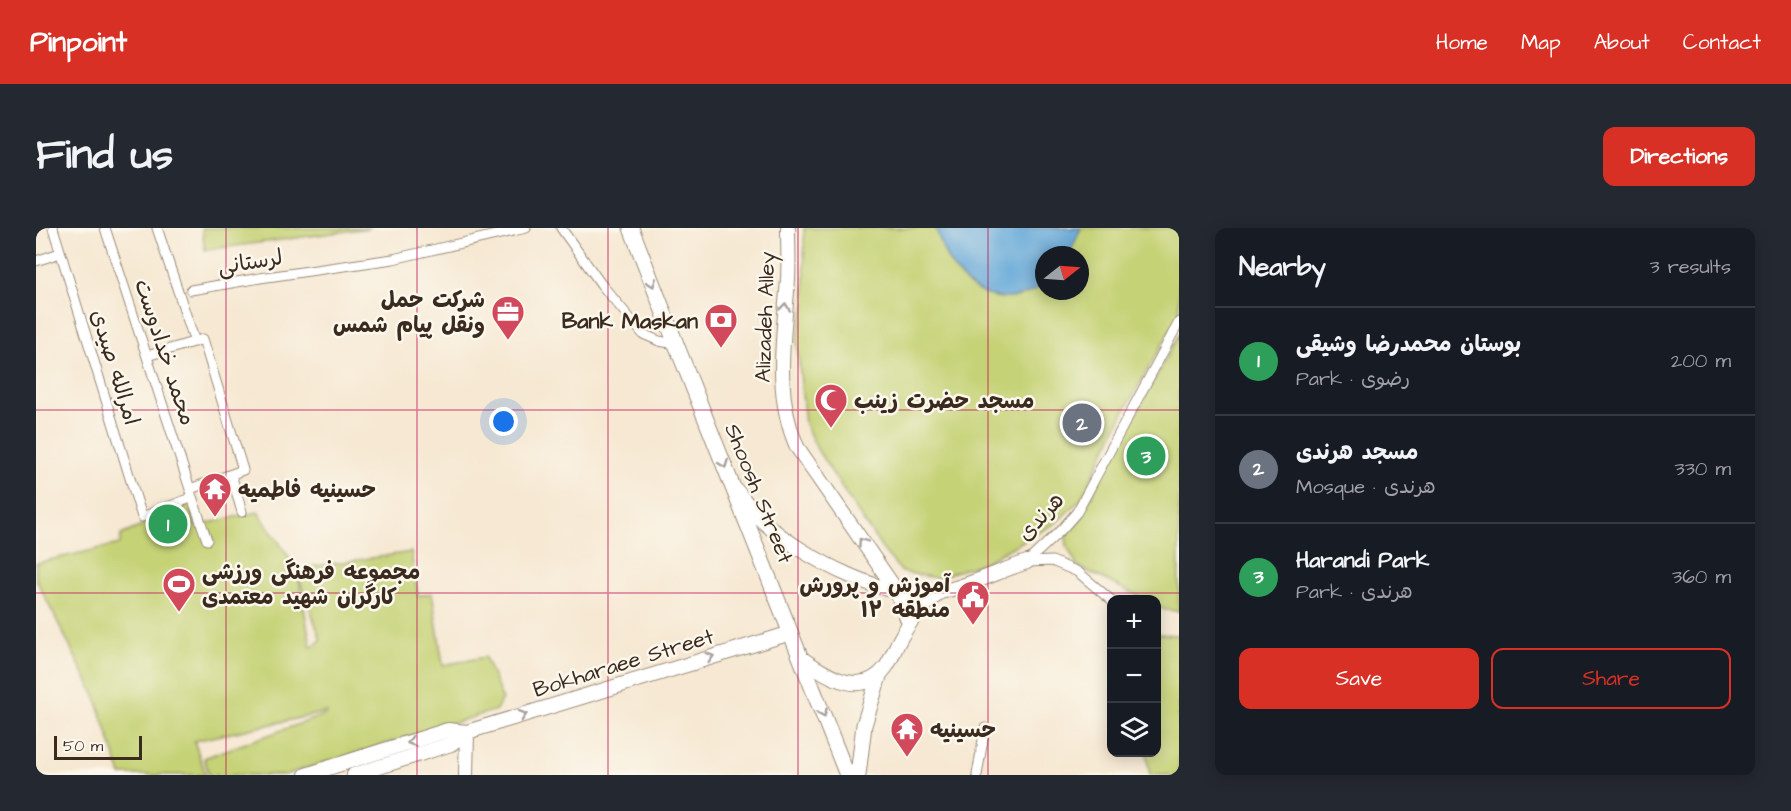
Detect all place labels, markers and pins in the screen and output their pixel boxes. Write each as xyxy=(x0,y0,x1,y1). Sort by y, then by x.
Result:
place label: شرکت حمل ونقل پیام شمس xyxy=(333,285,485,341)
office icon: شرکت حمل ونقل پیام شمس xyxy=(490,294,526,341)
bank icon: Bank Maskan xyxy=(703,302,739,349)
place label: Bank Maskan xyxy=(562,306,698,337)
mosque icon: مسجد حضرت زینب xyxy=(813,382,849,429)
place label: مسجد حضرت زینب xyxy=(854,386,1034,417)
pin: 2 xyxy=(1062,400,1102,446)
pin: 3 xyxy=(1126,434,1166,478)
temple icon: حسینیه فاطمیه xyxy=(197,471,233,518)
place label: حسینیه فاطمیه xyxy=(238,475,376,506)
pin: 1 xyxy=(148,502,188,546)
place label: مجموعه فرهنگی ورزشی کارگران شهید معتمدی xyxy=(202,557,420,613)
sports icon: مجموعه فرهنگی ورزشی کارگران شهید معتمدی xyxy=(161,566,197,613)
place label: آموزش و پرورش منطقه ۱۲ xyxy=(800,570,951,626)
public building icon: آموزش و پرورش منطقه ۱۲ xyxy=(955,579,991,626)
temple icon: حسینیه xyxy=(889,711,925,758)
place label: حسینیه xyxy=(930,715,996,746)

